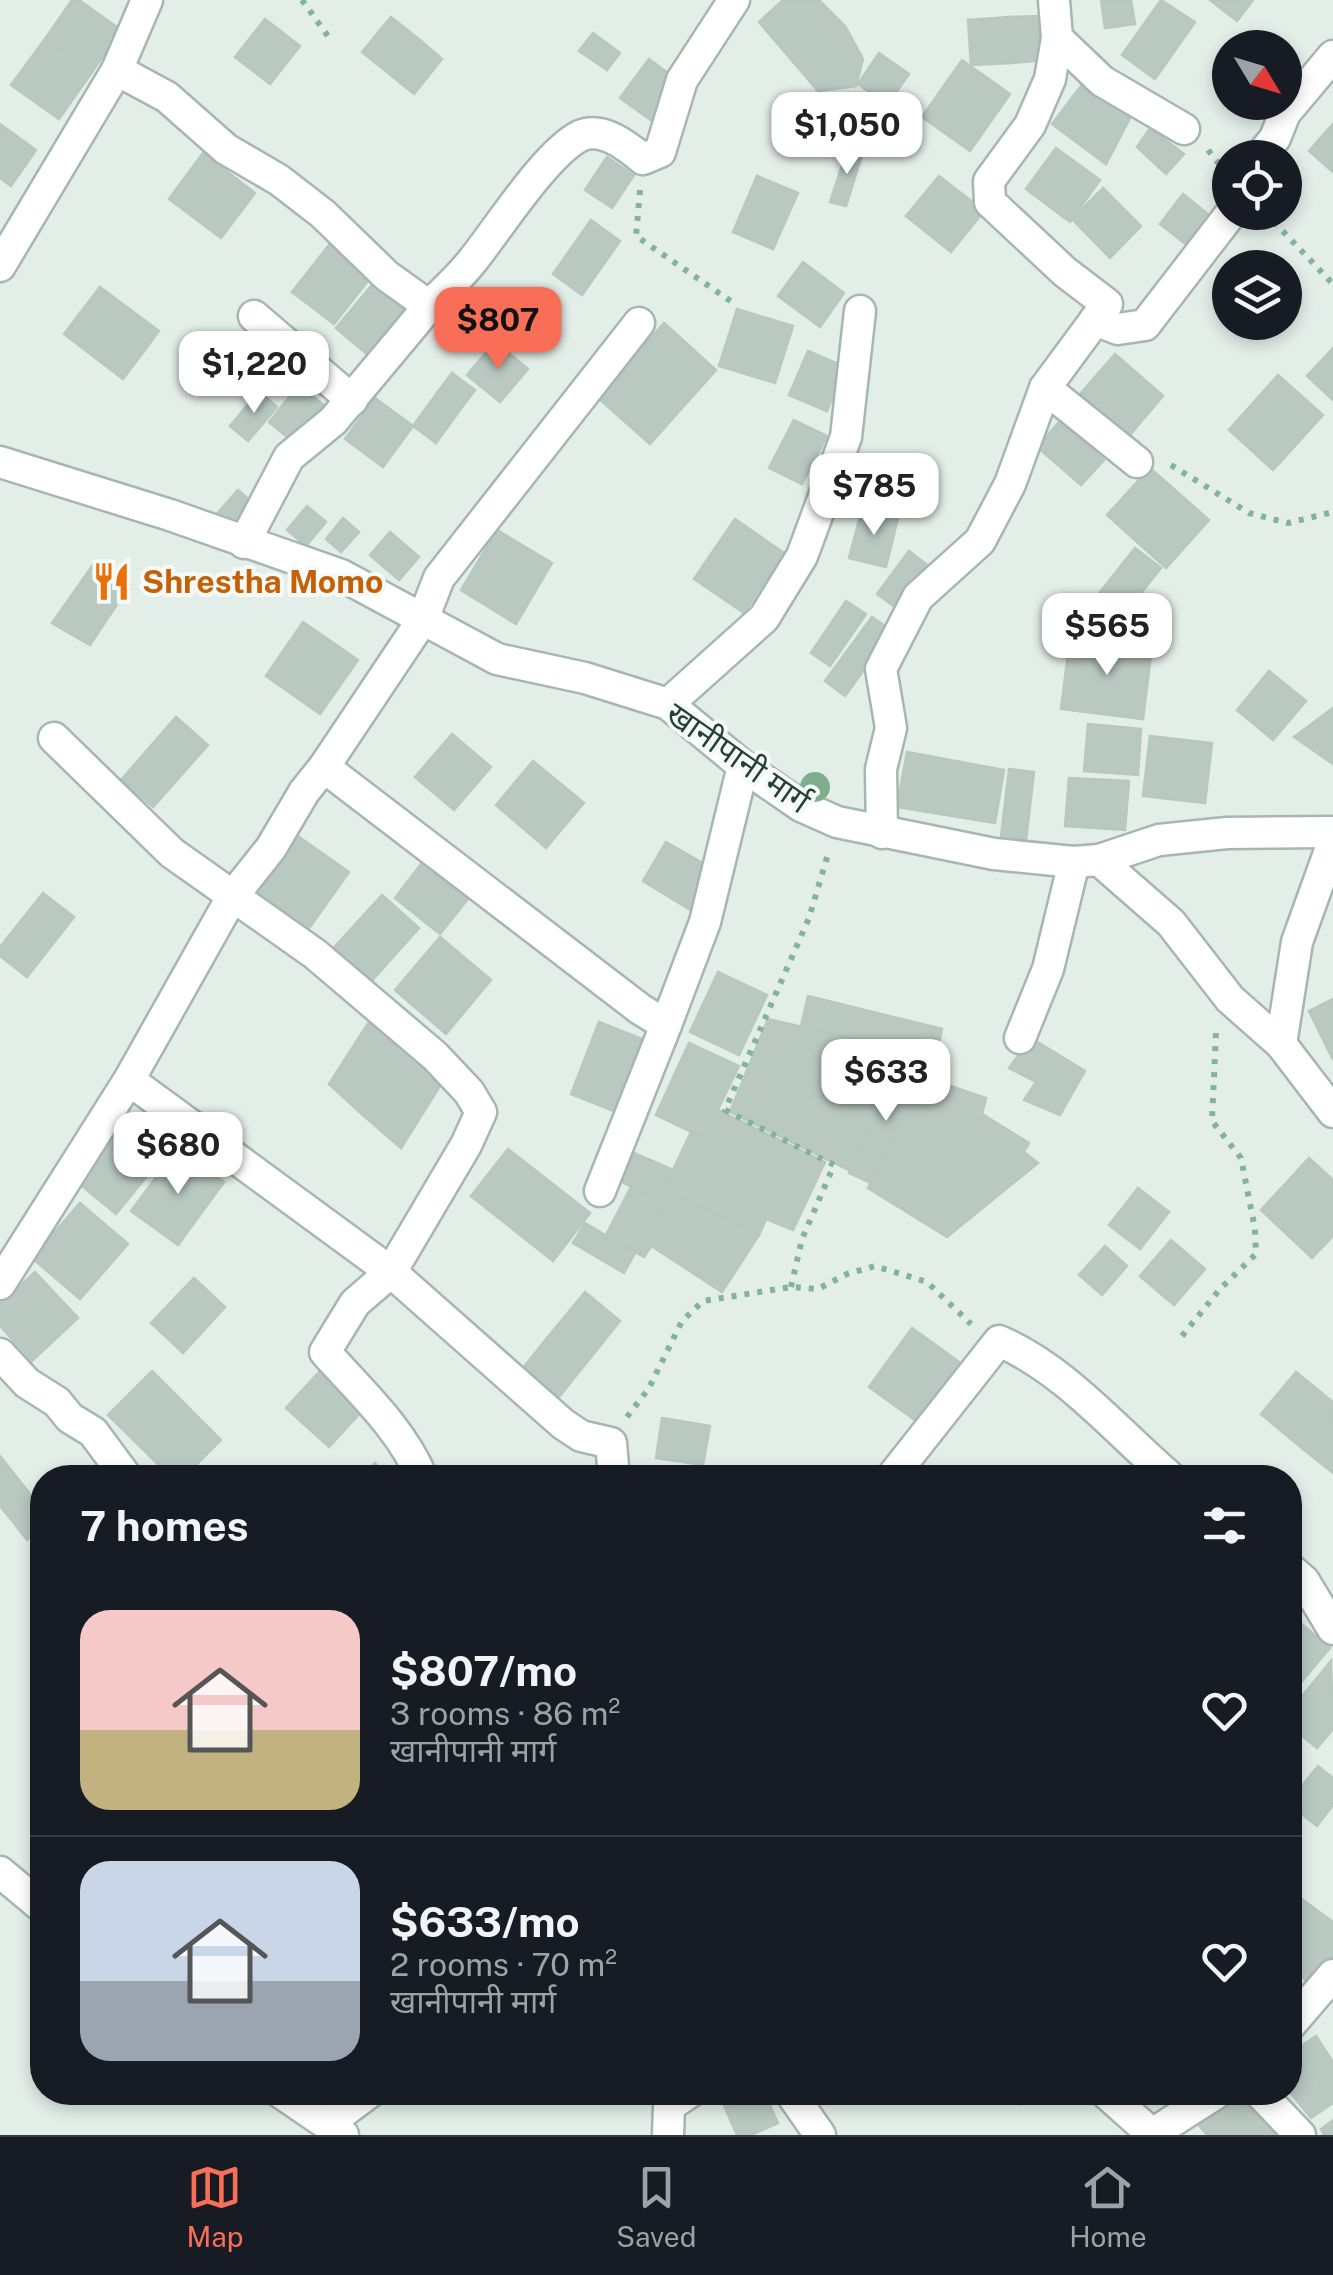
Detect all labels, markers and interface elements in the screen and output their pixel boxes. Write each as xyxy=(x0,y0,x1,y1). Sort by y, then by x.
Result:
north arrow xyxy=(1212,30,1302,120)
map controls xyxy=(1212,30,1302,340)
pin: $1,050 xyxy=(766,92,928,177)
text: $1,050 xyxy=(793,106,901,143)
button: locate xyxy=(1212,140,1302,230)
button: layers xyxy=(1212,250,1302,340)
pin: $807 xyxy=(439,287,557,372)
text: $807 xyxy=(456,301,540,338)
pin: $1,220 xyxy=(173,331,335,416)
text: $1,220 xyxy=(201,345,307,382)
pin: $785 xyxy=(815,453,933,538)
text: $785 xyxy=(832,467,916,504)
restaurant icon: Shrestha Momo xyxy=(91,561,133,603)
place label: Shrestha Momo xyxy=(142,563,383,600)
pin: $565 xyxy=(1048,593,1166,678)
text: $565 xyxy=(1064,607,1150,644)
street label: खानीपानी मार्ग xyxy=(660,695,818,821)
pin: $633 xyxy=(827,1039,945,1124)
text: $633 xyxy=(843,1053,929,1090)
pin: $680 xyxy=(119,1112,237,1197)
text: $680 xyxy=(136,1126,220,1163)
icon: filters xyxy=(1197,1498,1252,1553)
text: 7 homes xyxy=(80,1501,249,1550)
text: $807/mo xyxy=(390,1646,577,1695)
icon: home xyxy=(160,1650,280,1770)
icon: heart xyxy=(1197,1683,1252,1738)
text: 3 rooms · 86 m² xyxy=(390,1695,620,1732)
text: खानीपानी मार्ग xyxy=(390,1732,556,1769)
text: $633/mo xyxy=(390,1897,580,1946)
icon: home xyxy=(160,1901,280,2021)
icon: heart xyxy=(1197,1934,1252,1989)
text: 2 rooms · 70 m² xyxy=(390,1946,617,1983)
text: खानीपानी मार्ग xyxy=(390,1983,556,2020)
tab: Map xyxy=(186,2160,243,2253)
tab: Saved xyxy=(616,2160,696,2253)
tab: Home xyxy=(1069,2160,1147,2253)

